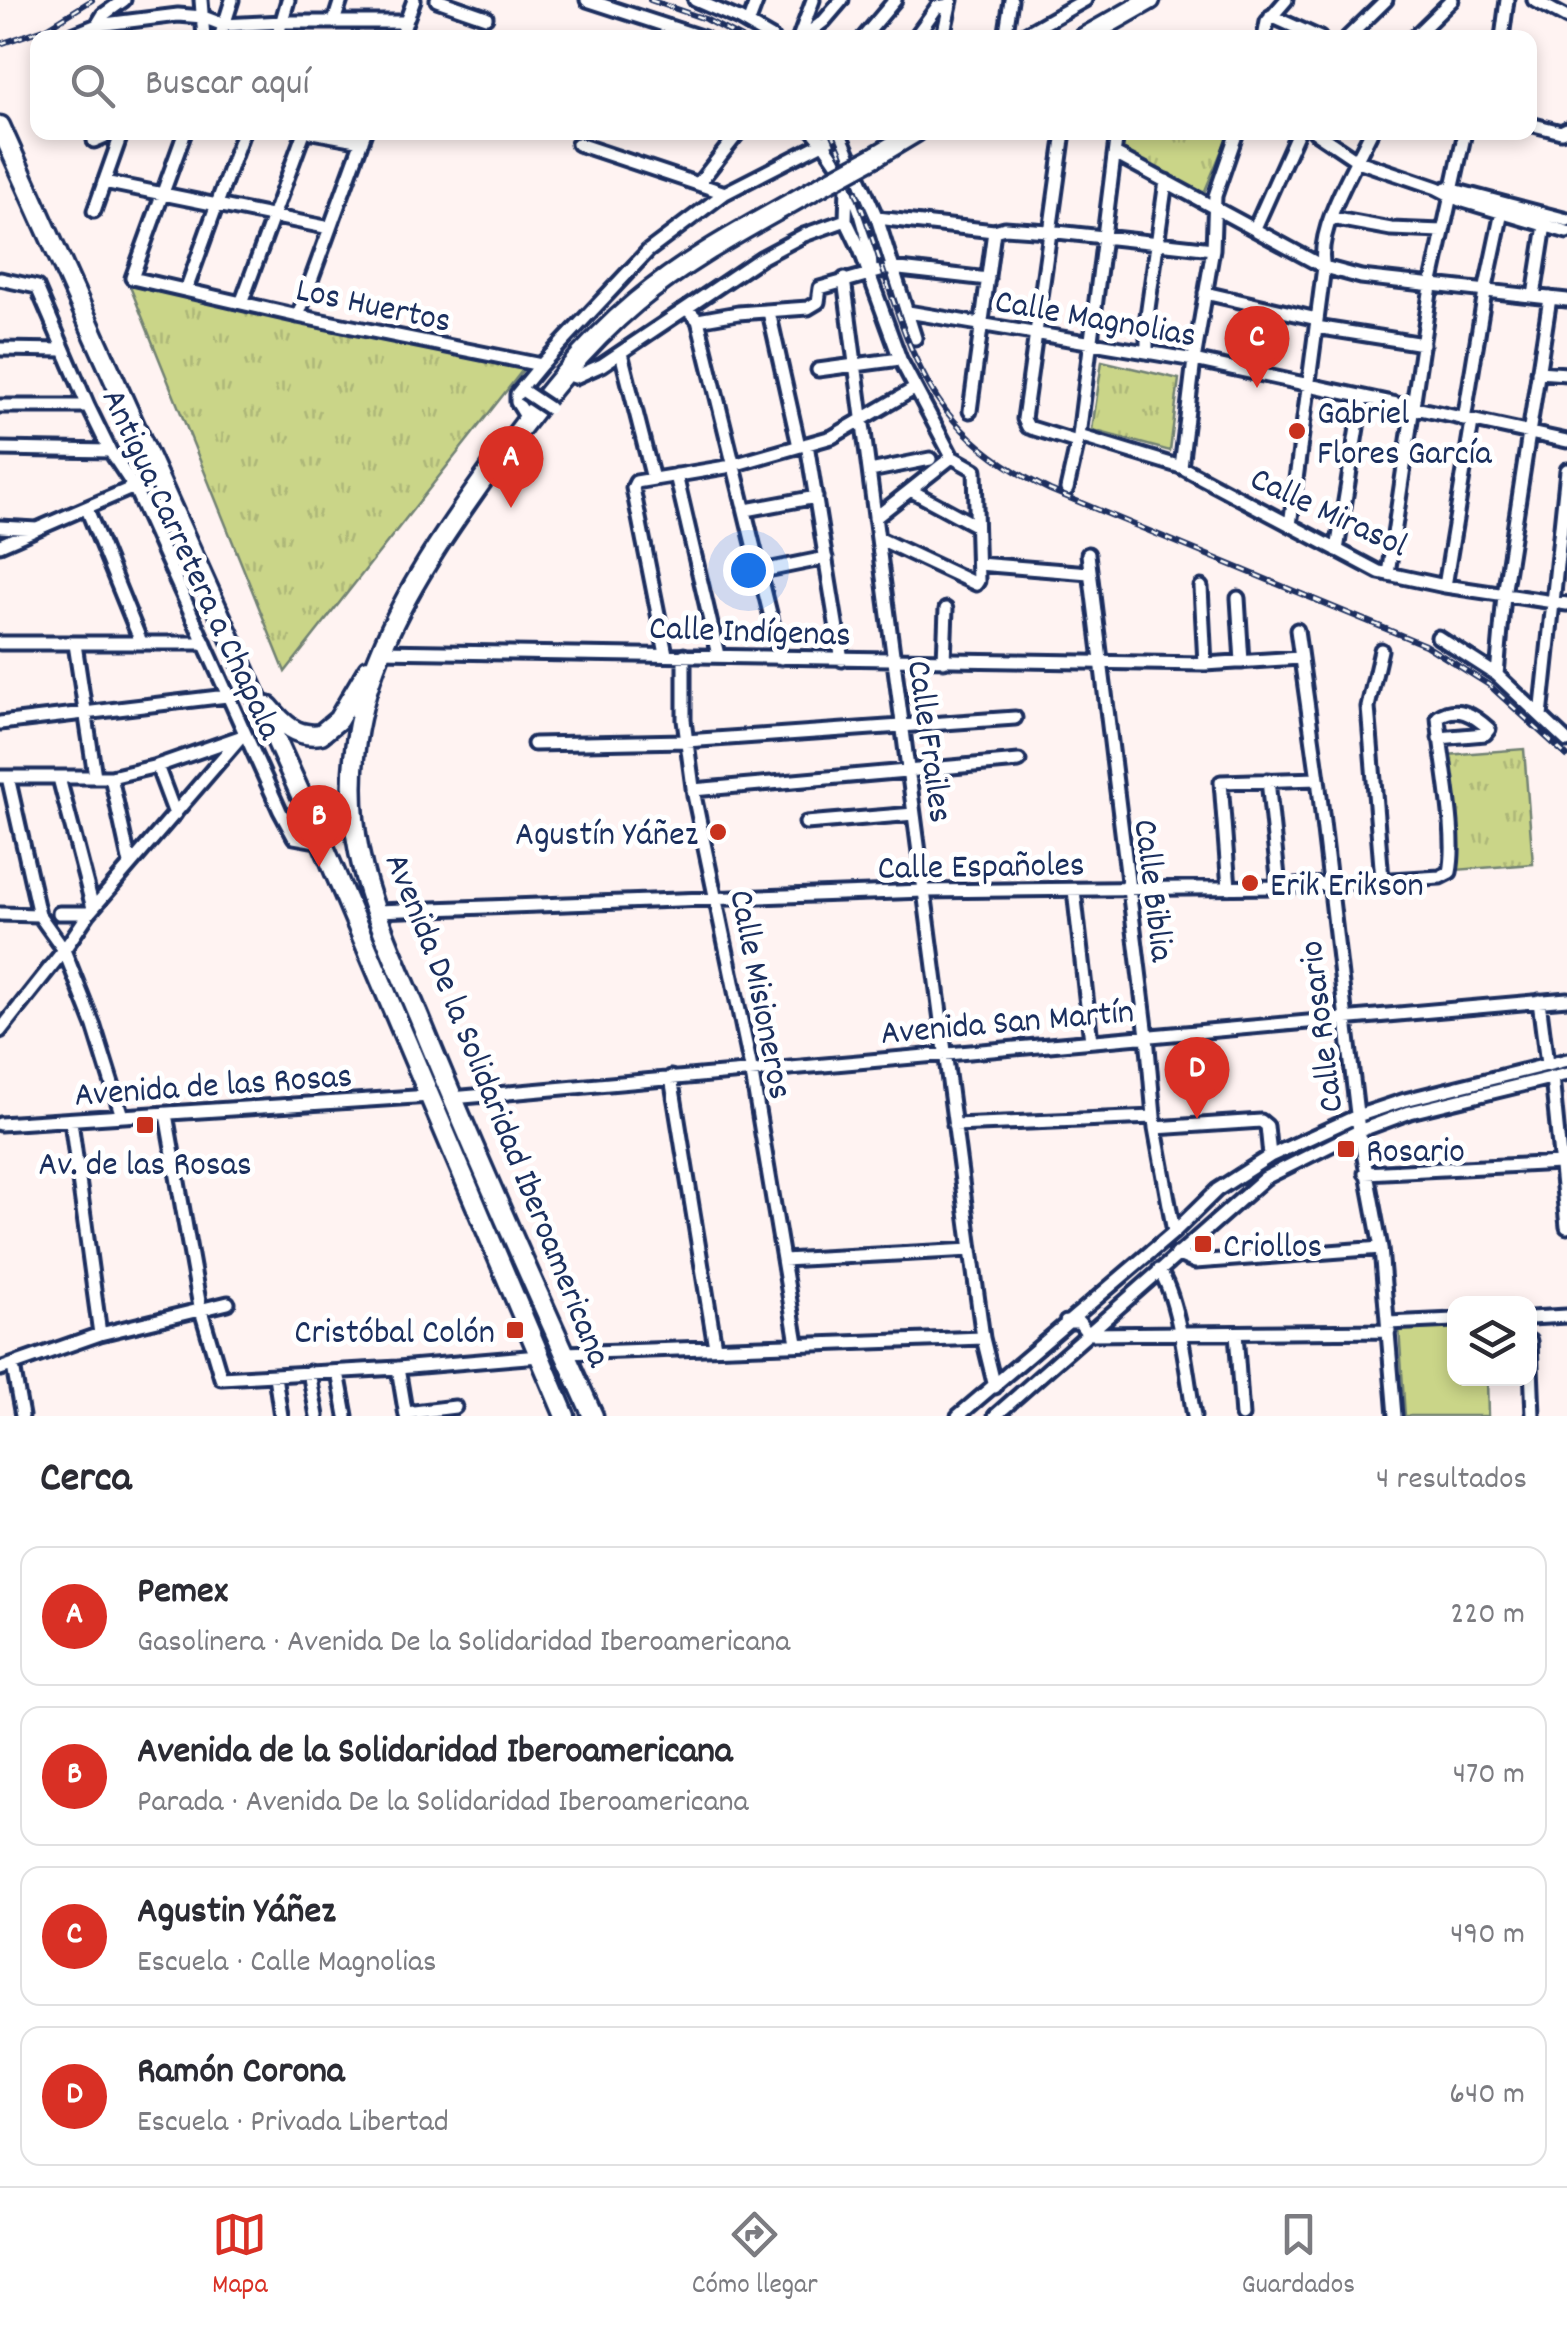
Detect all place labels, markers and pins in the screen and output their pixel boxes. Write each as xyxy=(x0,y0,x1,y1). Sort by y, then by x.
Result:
pin: C xyxy=(1224,306,1290,388)
place label: Gabriel Flores García xyxy=(1317,391,1492,481)
marker: Gabriel Flores García xyxy=(1286,420,1308,442)
pin: A xyxy=(478,426,544,508)
pin: B xyxy=(286,784,352,867)
place label: Agustín Yáñez xyxy=(515,812,698,862)
marker: Agustín Yáñez xyxy=(707,821,729,843)
place label: Erik Erikson xyxy=(1270,863,1424,913)
marker: Erik Erikson xyxy=(1239,872,1261,894)
pin: D xyxy=(1164,1036,1230,1119)
marker: Av. de las Rosas xyxy=(134,1114,156,1136)
place label: Rosario xyxy=(1366,1129,1465,1179)
marker: Rosario xyxy=(1335,1138,1357,1160)
place label: Av. de las Rosas xyxy=(38,1142,252,1192)
place label: Criollos xyxy=(1223,1224,1322,1274)
marker: Criollos xyxy=(1192,1233,1214,1255)
place label: Cristóbal Colón xyxy=(294,1310,495,1360)
marker: Cristóbal Colón xyxy=(504,1319,526,1341)

